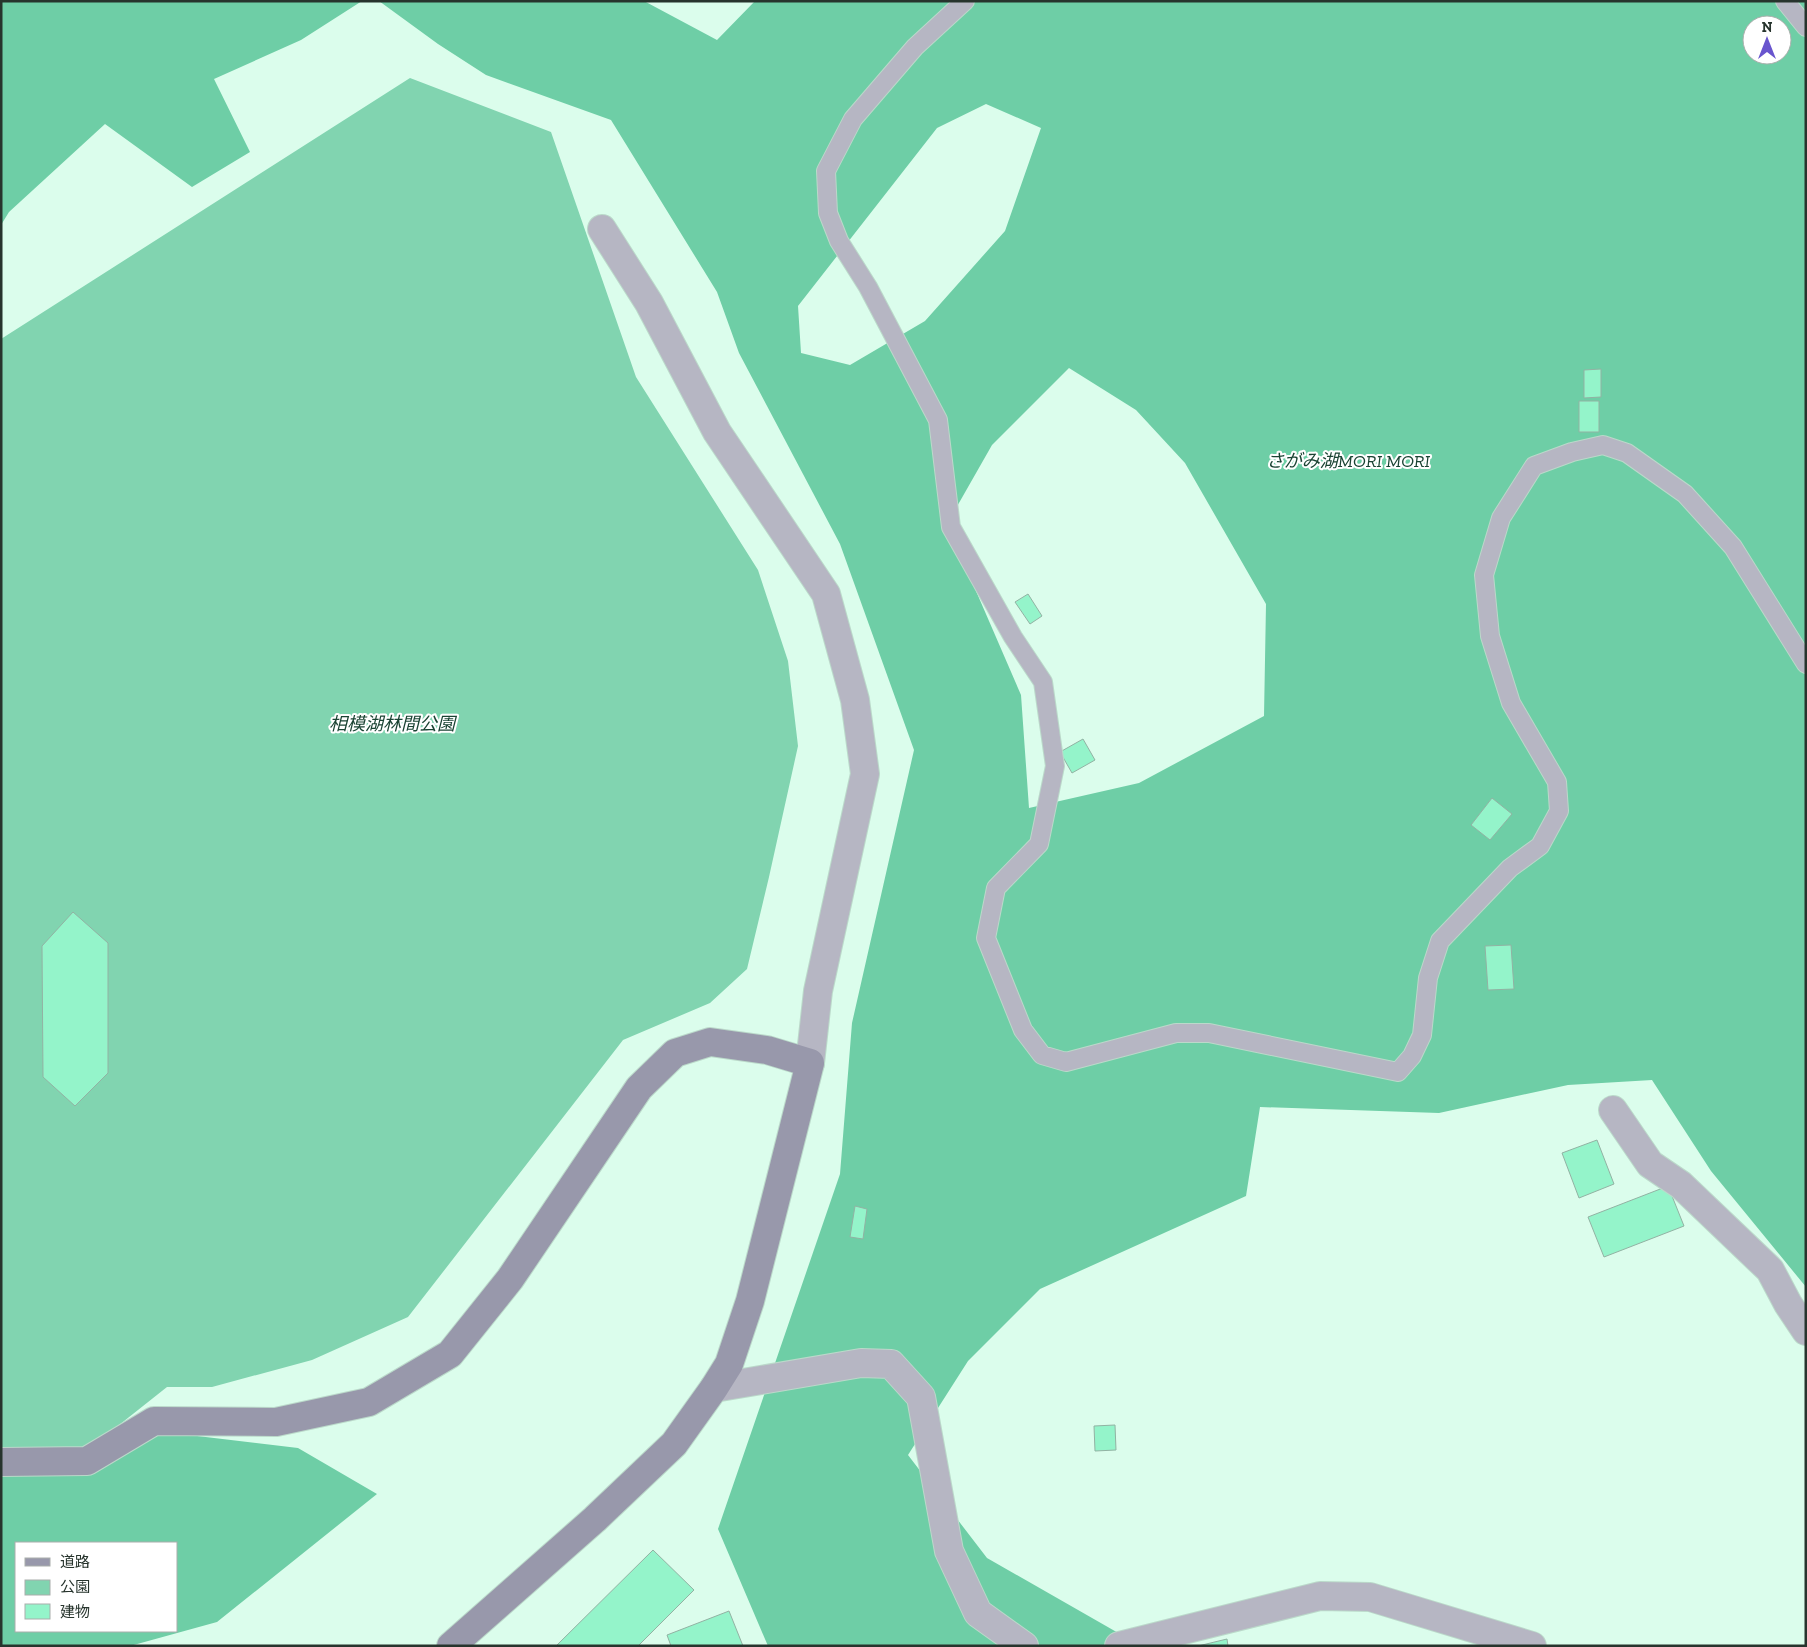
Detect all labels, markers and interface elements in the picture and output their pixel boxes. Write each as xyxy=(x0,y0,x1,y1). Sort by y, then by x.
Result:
north arrow xyxy=(1742,15,1792,65)
text: N xyxy=(1762,19,1773,36)
park label: さがみ湖MORI MORI xyxy=(1266,450,1431,472)
park label: 相模湖林間公園 xyxy=(329,713,458,735)
legend xyxy=(15,1542,178,1632)
text: 道路 xyxy=(60,1553,90,1571)
text: 公園 xyxy=(60,1578,90,1596)
text: 建物 xyxy=(60,1603,90,1621)

